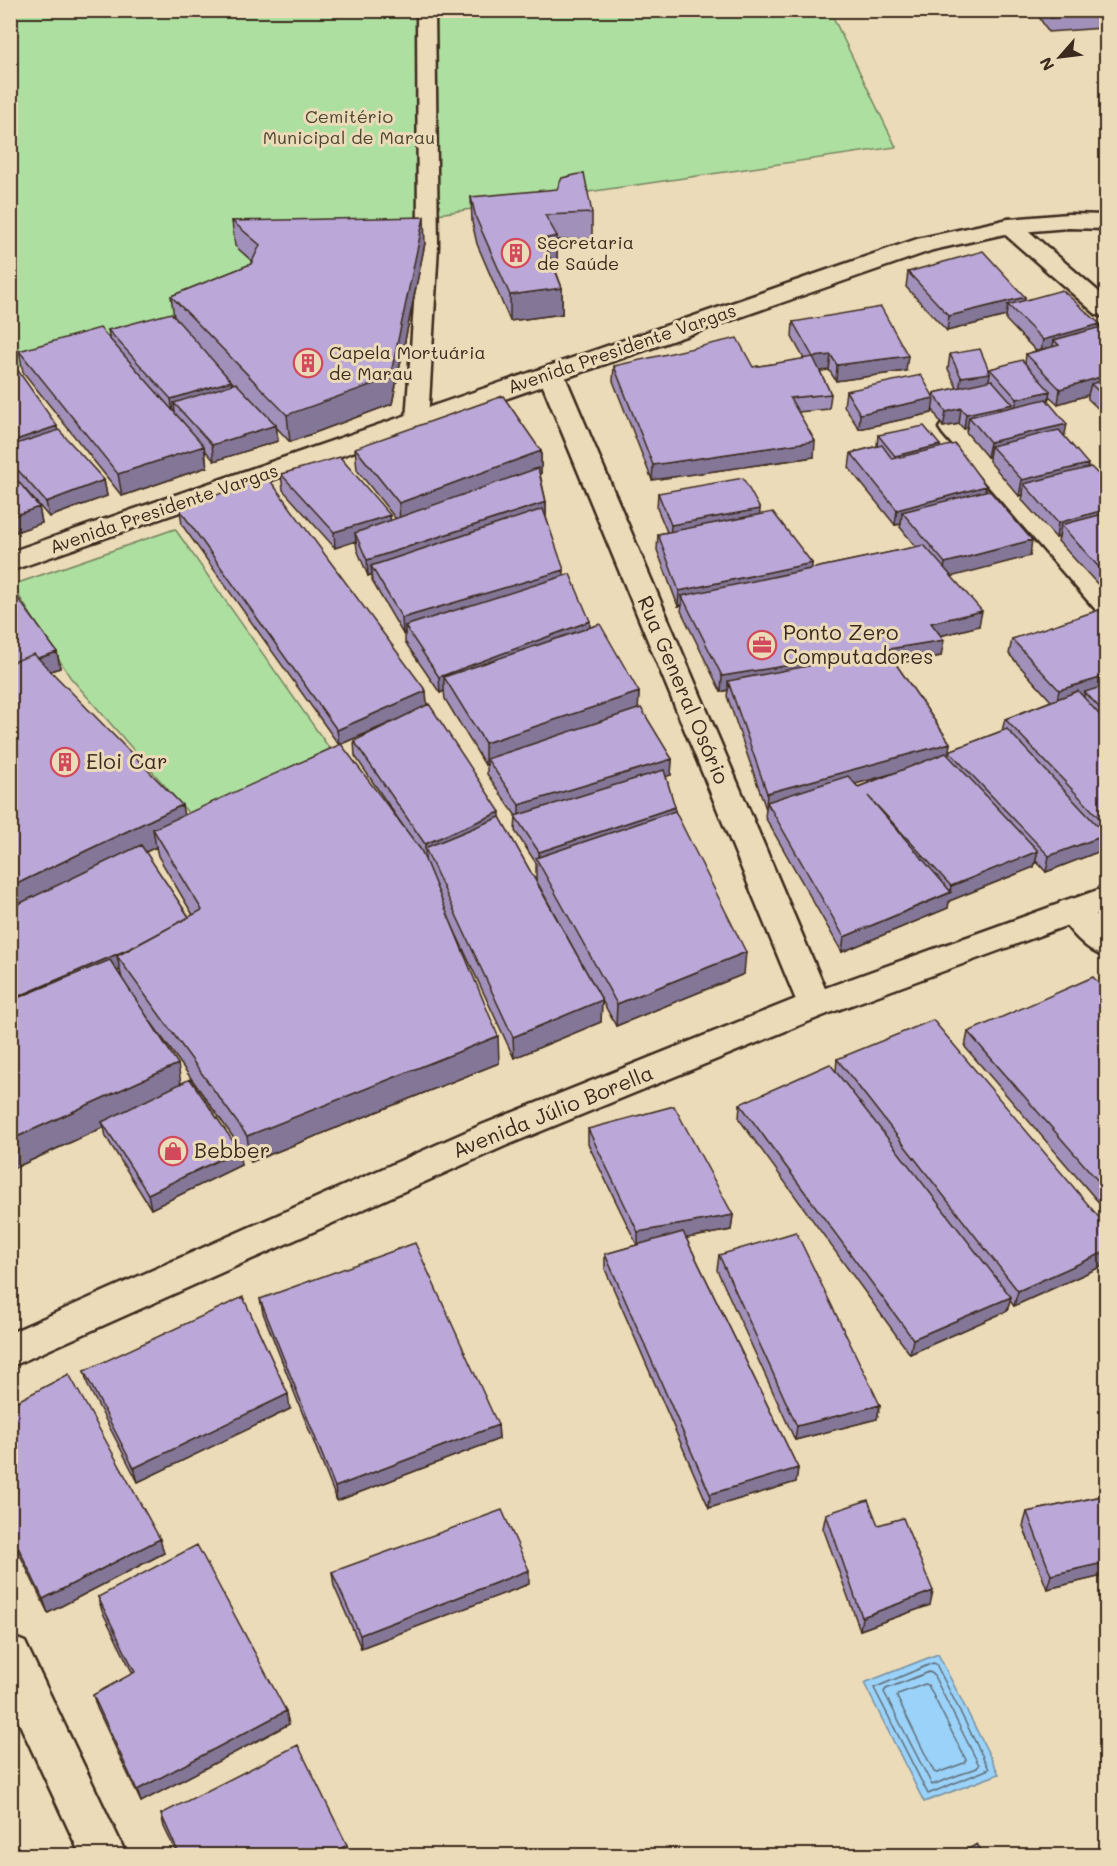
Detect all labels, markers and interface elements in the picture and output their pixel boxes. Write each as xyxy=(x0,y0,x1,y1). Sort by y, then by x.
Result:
north arrow xyxy=(1030,27,1090,87)
text: N xyxy=(1034,54,1058,75)
park label: Cemitério Municipal de Marau xyxy=(263,104,435,149)
place label: Secretaria de Saúde xyxy=(537,230,634,275)
building icon: Secretaria de Saúde xyxy=(500,237,532,269)
street label: Avenida Presidente Vargas xyxy=(504,298,739,399)
place label: Capela Mortuária de Marau xyxy=(329,340,486,385)
building icon: Capela Mortuária de Marau xyxy=(292,347,324,379)
street label: Avenida Presidente Vargas xyxy=(46,458,281,559)
street label: Rua General Osório xyxy=(632,591,736,788)
place label: Ponto Zero Computadores xyxy=(783,618,933,669)
office icon: Ponto Zero Computadores xyxy=(746,629,778,661)
building icon: Eloi Car xyxy=(49,746,81,778)
place label: Eloi Car xyxy=(86,747,168,774)
street label: Avenida Júlio Borella xyxy=(448,1058,657,1163)
shop icon: Bebber xyxy=(157,1135,189,1167)
place label: Bebber xyxy=(194,1136,270,1163)

